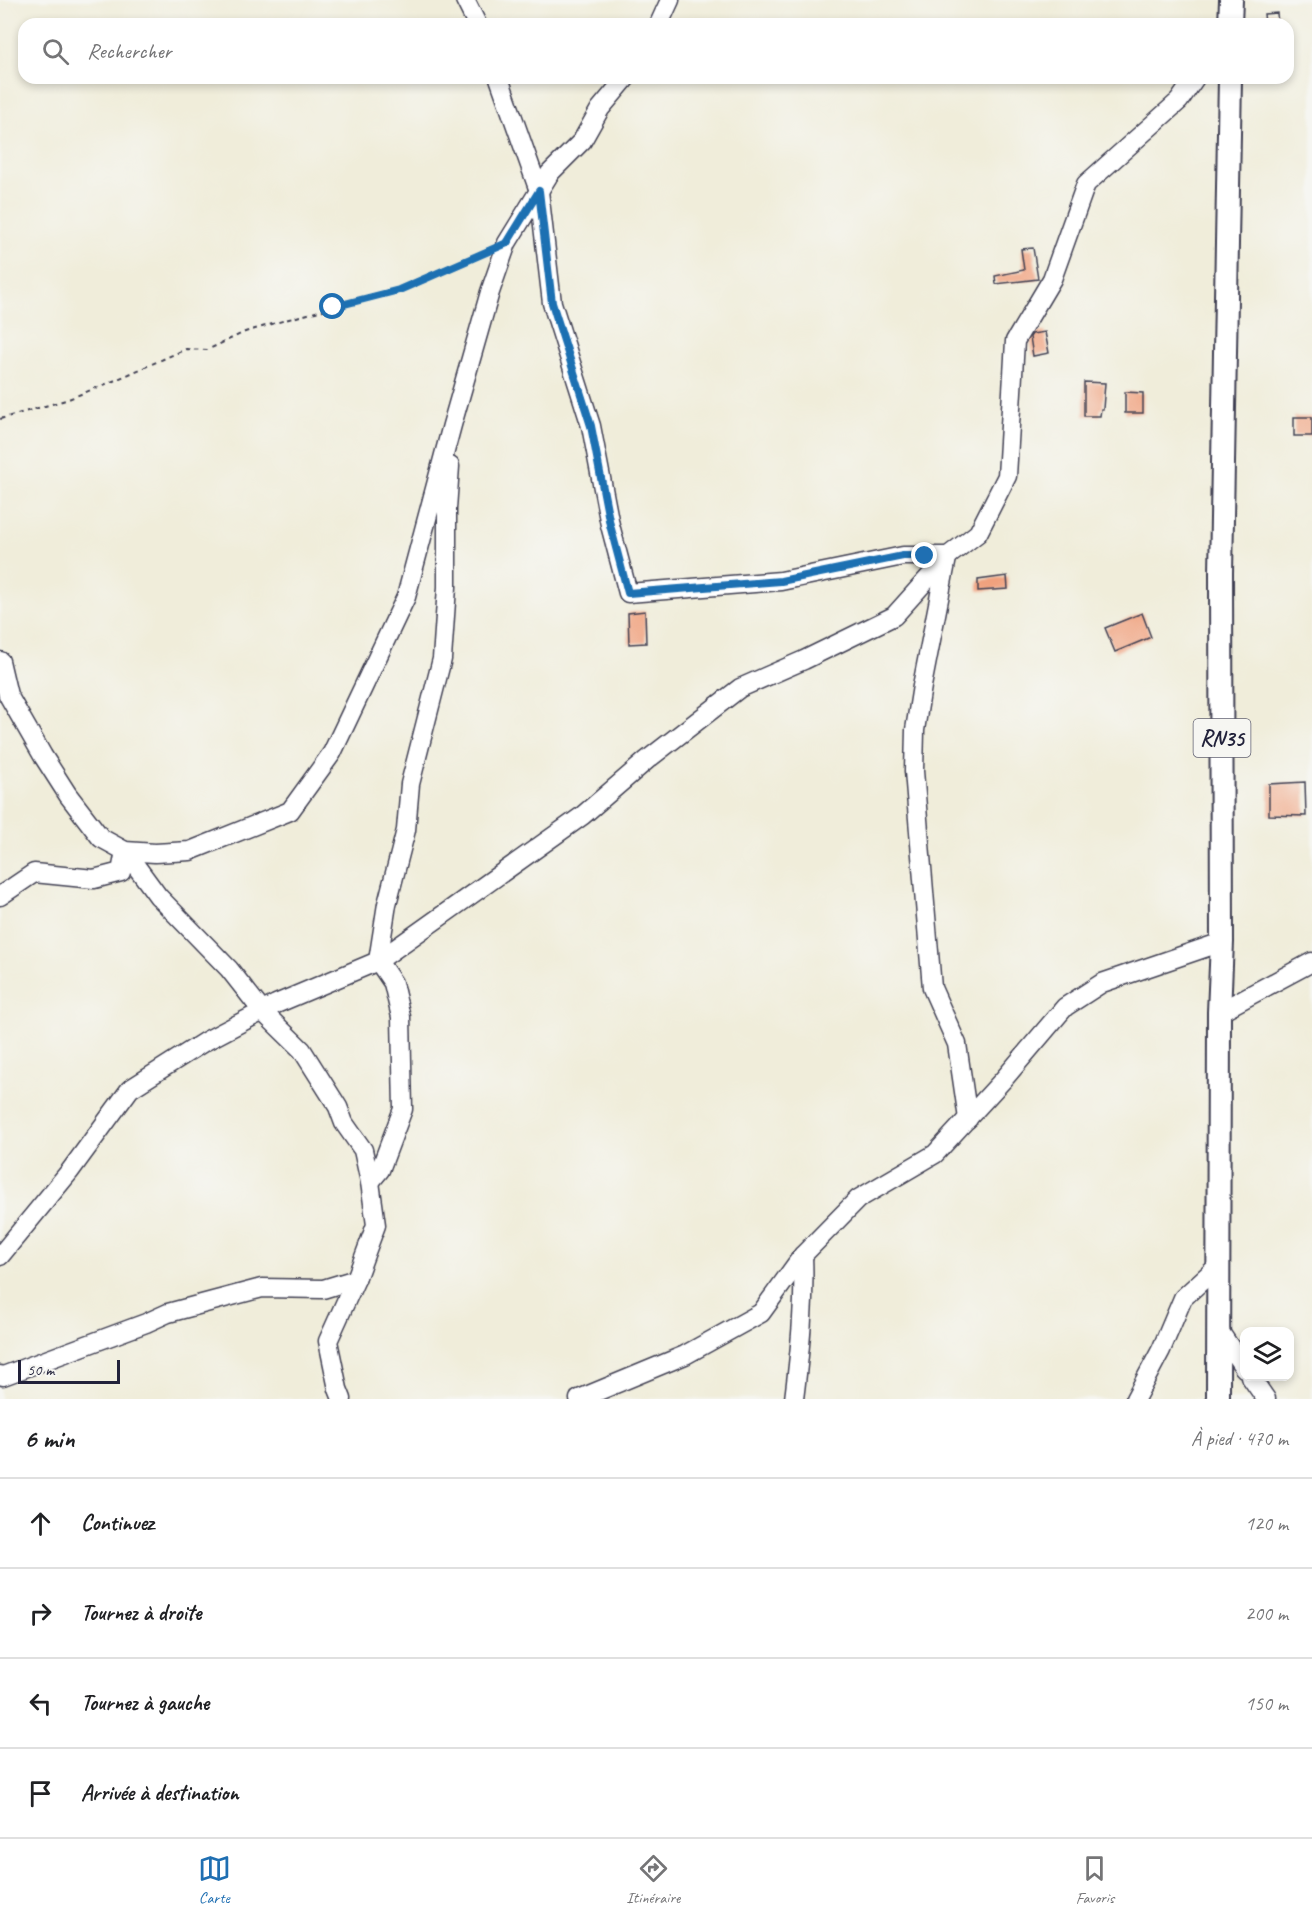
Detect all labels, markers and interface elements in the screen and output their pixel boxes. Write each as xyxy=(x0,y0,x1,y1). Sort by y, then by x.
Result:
search box xyxy=(18,18,1294,84)
icon: search xyxy=(39,35,72,68)
text: Rechercher xyxy=(87,37,171,65)
route start xyxy=(319,293,345,319)
route end xyxy=(911,542,937,568)
road number: RN35 xyxy=(1194,719,1250,757)
map controls xyxy=(1240,1327,1294,1381)
button: layers xyxy=(1240,1327,1294,1381)
scale bar xyxy=(18,1357,120,1384)
text: 50 m xyxy=(27,1360,54,1380)
text: 6 min xyxy=(24,1422,74,1455)
text: À pied · 470 m xyxy=(1191,1426,1288,1451)
icon: ahead xyxy=(24,1507,57,1540)
text: Continuez xyxy=(81,1509,154,1537)
text: 120 m xyxy=(1245,1511,1288,1536)
icon: right xyxy=(24,1597,57,1630)
text: Tournez à droite xyxy=(81,1599,201,1627)
text: 200 m xyxy=(1245,1601,1288,1626)
icon: left xyxy=(24,1687,57,1720)
text: Tournez à gauche xyxy=(81,1689,209,1717)
text: 150 m xyxy=(1245,1691,1288,1716)
icon: arrive xyxy=(24,1777,57,1810)
text: Arrivée à destination xyxy=(81,1779,239,1807)
tab: Carte xyxy=(198,1852,231,1908)
tab: Itinéraire xyxy=(626,1852,680,1908)
tab: Favoris xyxy=(1076,1852,1114,1908)

